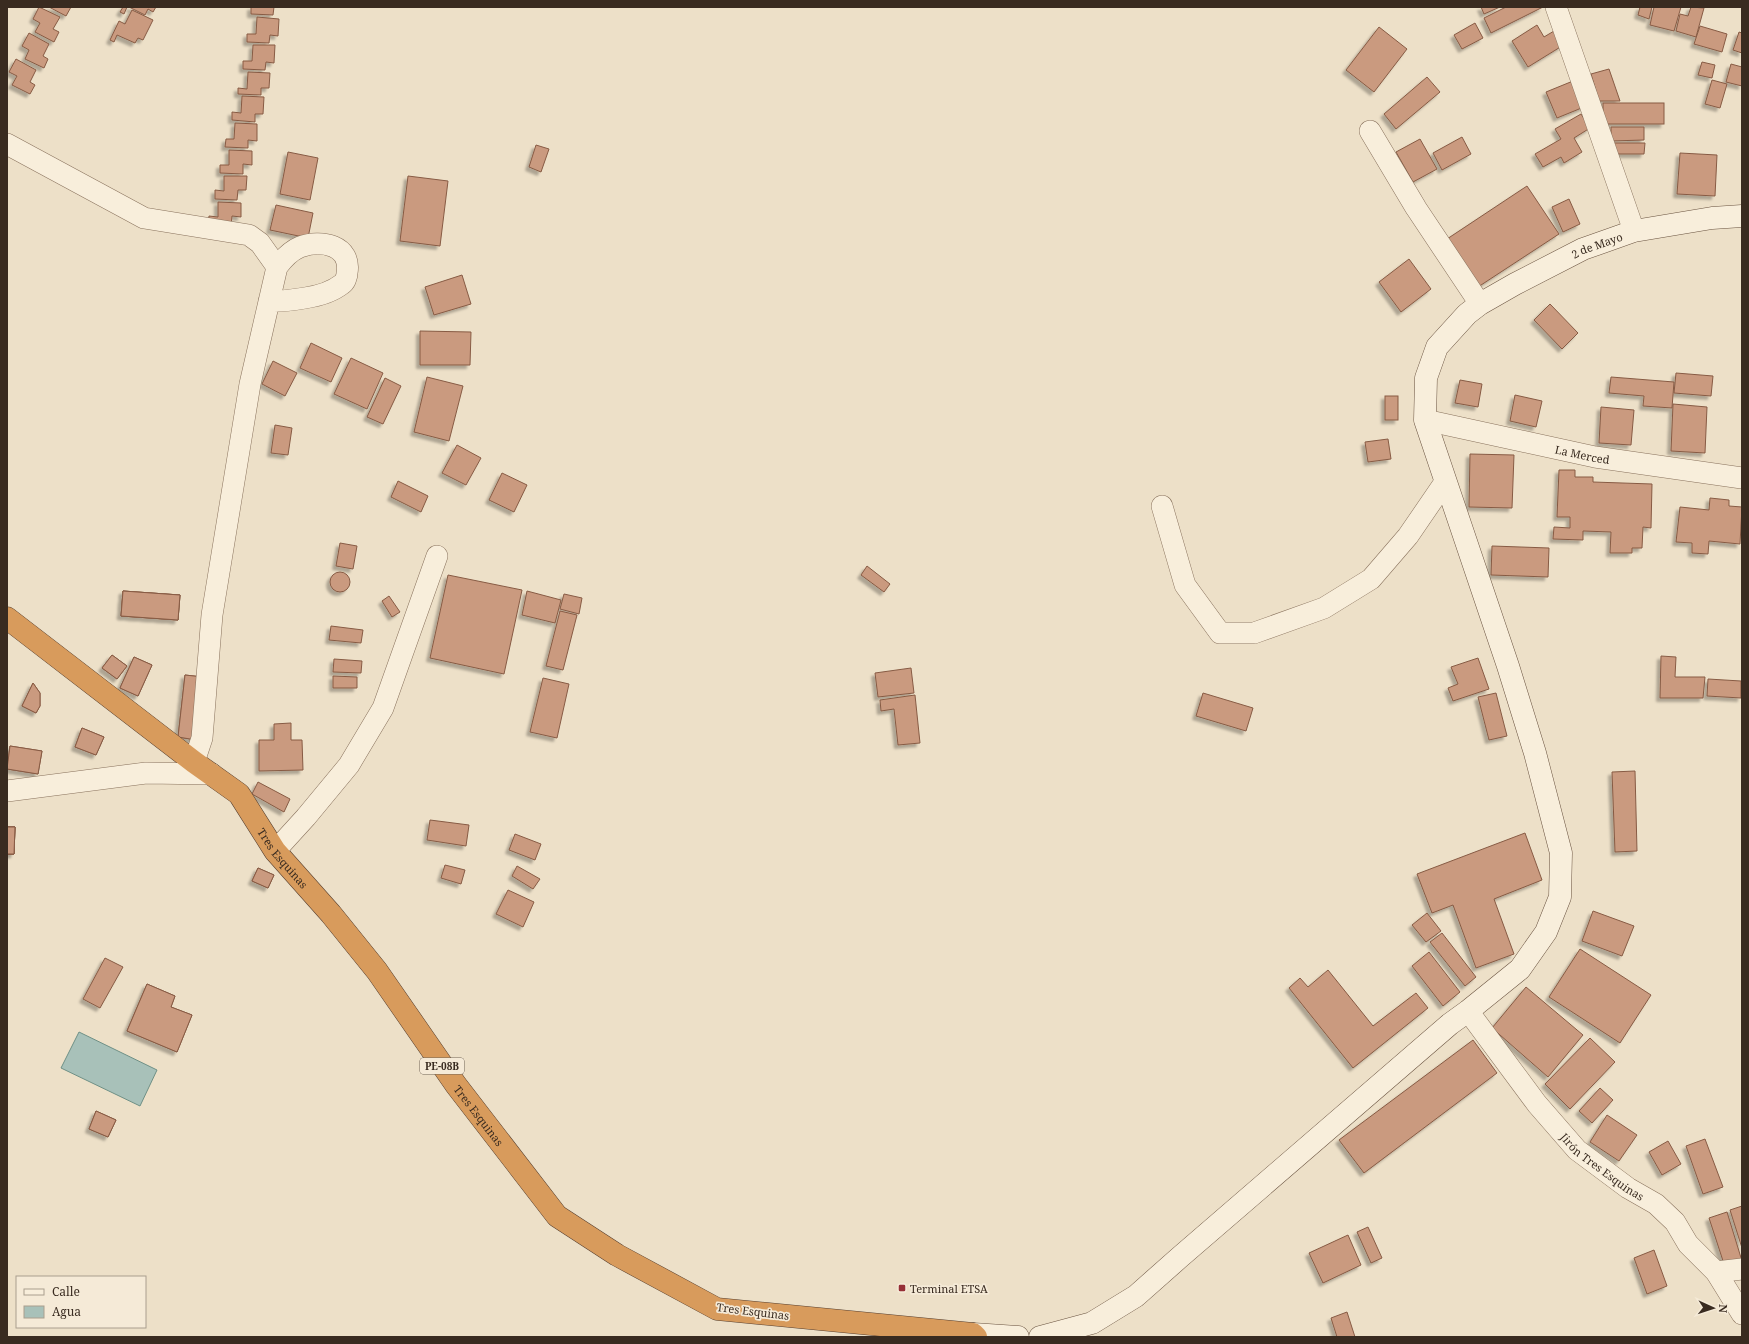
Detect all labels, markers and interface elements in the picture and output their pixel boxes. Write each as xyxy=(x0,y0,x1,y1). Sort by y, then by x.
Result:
street label: 2 de Mayo xyxy=(1569,228,1624,261)
street label: La Merced xyxy=(1554,441,1611,467)
street label: Tres Esquinas xyxy=(255,825,312,891)
road number: PE-08B xyxy=(420,1058,464,1074)
street label: Tres Esquinas xyxy=(451,1082,508,1149)
street label: Jirón Tres Esquinas xyxy=(1557,1129,1647,1203)
legend xyxy=(16,1276,146,1328)
place label: Terminal ETSA xyxy=(910,1281,988,1296)
text: Calle xyxy=(52,1283,80,1300)
marker: Terminal ETSA xyxy=(897,1283,907,1293)
north arrow xyxy=(1693,1288,1733,1328)
street label: Tres Esquinas xyxy=(716,1299,790,1323)
text: Agua xyxy=(52,1303,81,1320)
text: N xyxy=(1716,1304,1731,1314)

